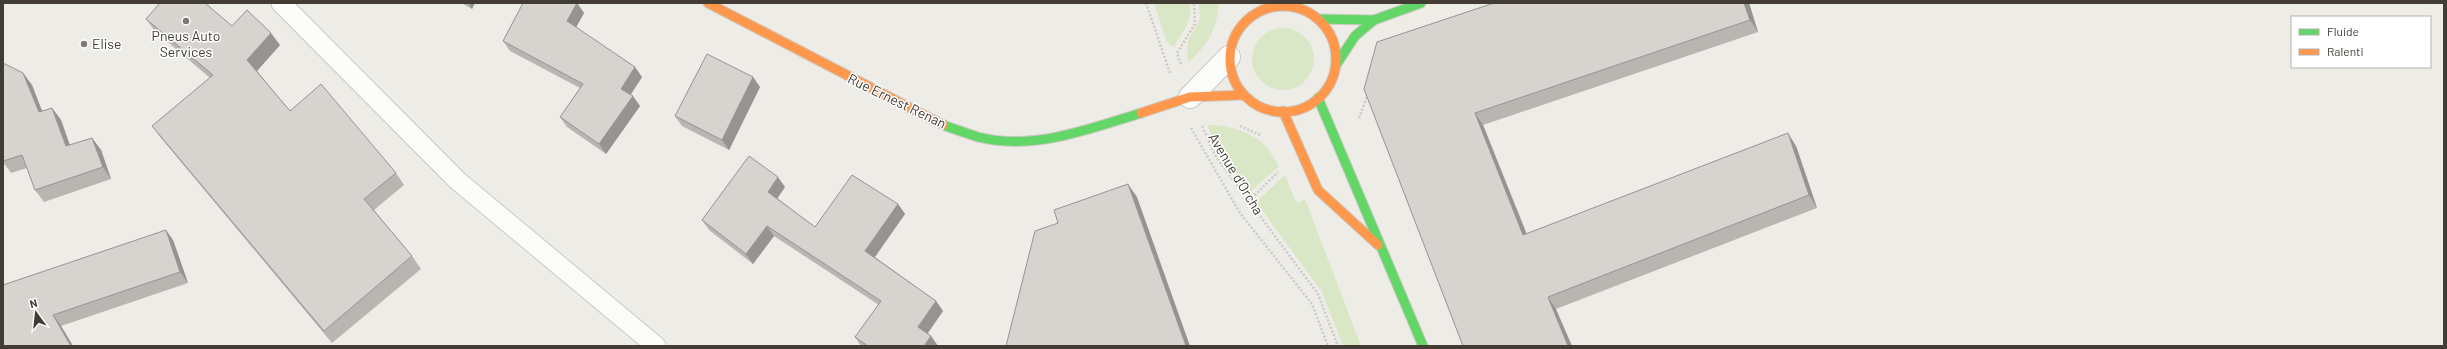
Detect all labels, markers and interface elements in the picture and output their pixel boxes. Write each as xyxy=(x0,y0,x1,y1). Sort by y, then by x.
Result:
marker: Pneus Auto Services xyxy=(181,16,191,26)
legend xyxy=(2291,16,2431,68)
text: Fluide xyxy=(2327,24,2359,38)
place label: Pneus Auto Services xyxy=(152,27,220,60)
place label: Elise xyxy=(92,35,121,52)
marker: Elise xyxy=(79,39,89,49)
text: Ralenti xyxy=(2327,44,2364,58)
street label: Rue Ernest Renan xyxy=(845,69,949,132)
street label: Avenue d'Orcha xyxy=(1205,130,1268,218)
north arrow xyxy=(16,293,56,333)
text: N xyxy=(28,296,39,310)

